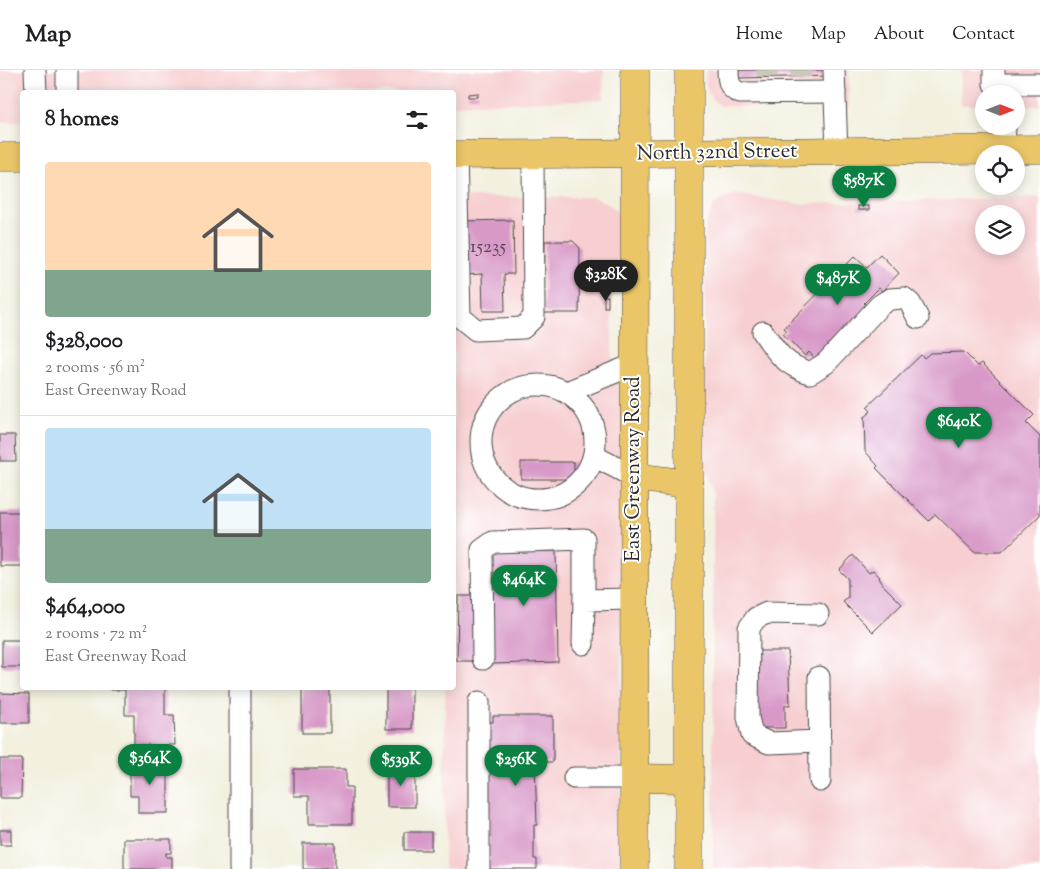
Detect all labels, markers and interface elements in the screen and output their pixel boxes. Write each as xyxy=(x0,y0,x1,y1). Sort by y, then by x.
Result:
text: Map xyxy=(25,18,71,52)
text: Home xyxy=(736,22,783,48)
text: Map xyxy=(811,22,846,48)
text: About xyxy=(874,22,924,48)
text: Contact xyxy=(952,22,1015,48)
north arrow xyxy=(975,85,1025,135)
map controls xyxy=(975,85,1025,255)
text: 8 homes xyxy=(45,105,119,135)
icon: filters xyxy=(403,106,431,134)
street label: North 32nd Street xyxy=(636,137,798,169)
button: locate xyxy=(975,145,1025,195)
pin: $587K xyxy=(829,166,899,208)
text: $587K xyxy=(843,170,885,193)
icon: home xyxy=(193,195,283,285)
button: layers xyxy=(975,205,1025,255)
house number: 15235 xyxy=(470,234,507,261)
pin: $328K xyxy=(571,260,641,302)
text: $328K xyxy=(585,264,627,287)
pin: $487K xyxy=(803,264,873,306)
text: $487K xyxy=(816,268,860,291)
text: $328,000 xyxy=(45,327,123,357)
text: 2 rooms · 56 m² xyxy=(45,357,145,380)
street label: East Greenway Road xyxy=(619,376,649,562)
text: East Greenway Road xyxy=(45,380,187,403)
pin: $640K xyxy=(924,406,994,449)
text: $640K xyxy=(937,411,981,434)
icon: home xyxy=(193,460,283,550)
pin: $464K xyxy=(489,564,559,607)
text: $464K xyxy=(502,569,546,592)
text: $464,000 xyxy=(45,593,125,623)
text: 2 rooms · 72 m² xyxy=(45,623,147,646)
text: East Greenway Road xyxy=(45,646,187,669)
pin: $364K xyxy=(115,744,185,786)
pin: $539K xyxy=(366,744,436,787)
pin: $256K xyxy=(481,744,551,787)
text: $364K xyxy=(129,748,171,771)
text: $539K xyxy=(381,749,421,772)
text: $256K xyxy=(495,749,537,772)

